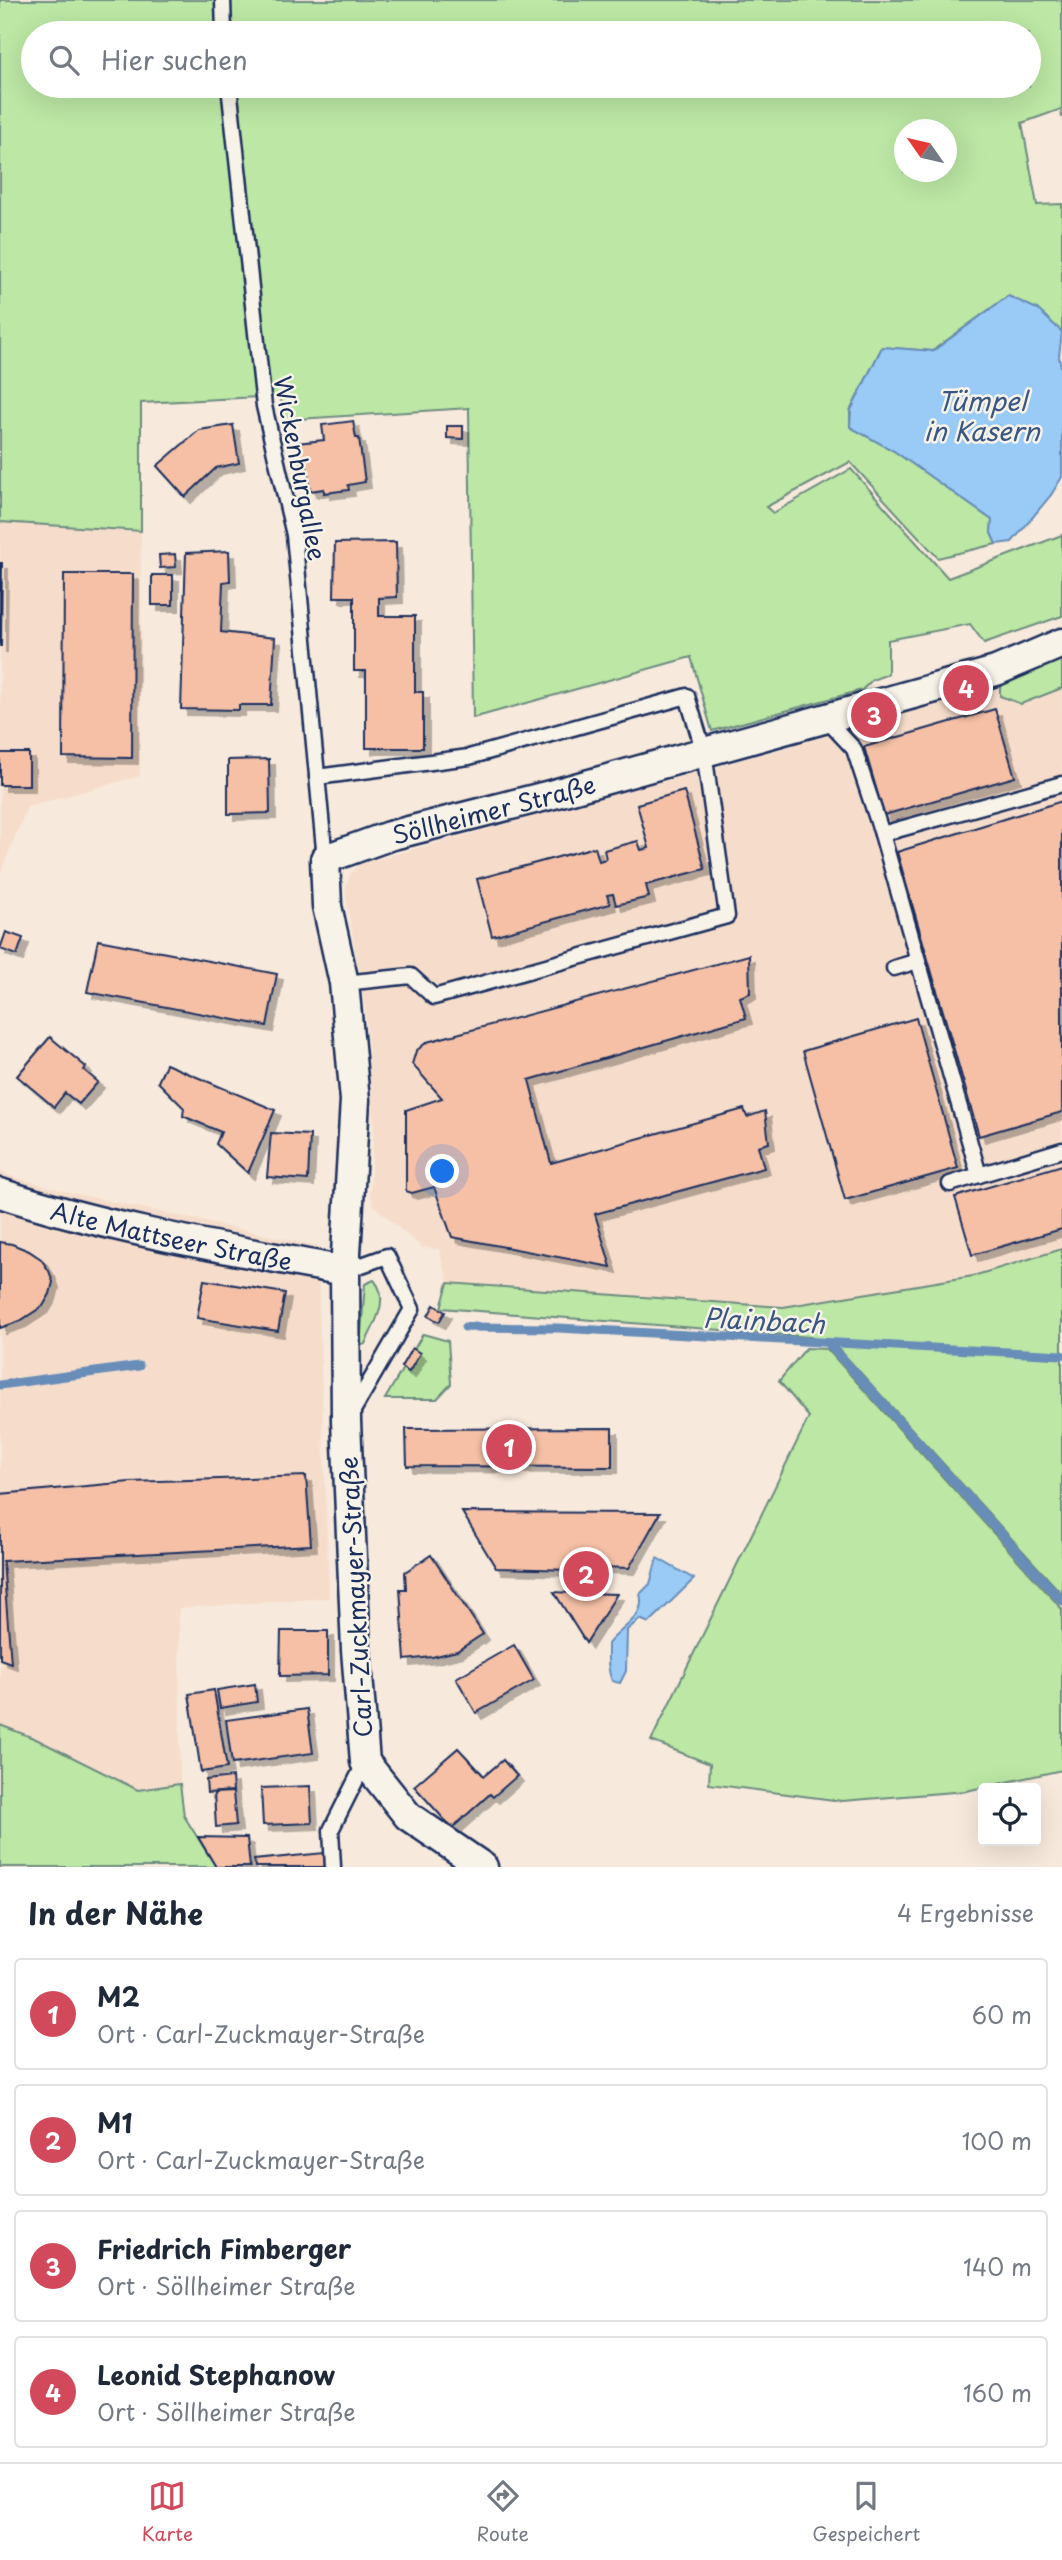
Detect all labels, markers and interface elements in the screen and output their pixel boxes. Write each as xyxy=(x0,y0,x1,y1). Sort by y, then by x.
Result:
search box xyxy=(21,21,1041,98)
text: Hier suchen xyxy=(101,40,248,79)
icon: search xyxy=(45,41,83,79)
north arrow xyxy=(894,119,957,182)
street label: Wickenburgallee xyxy=(265,373,337,563)
water label: Tümpel in Kasern xyxy=(924,381,1042,450)
pin: 4 xyxy=(943,662,989,714)
pin: 3 xyxy=(851,689,897,741)
street label: Söllheimer Straße xyxy=(388,765,599,853)
your location xyxy=(425,1154,459,1188)
street label: Alte Mattseer Straße xyxy=(47,1191,295,1279)
water label: Plainbach xyxy=(702,1297,827,1343)
pin: 1 xyxy=(486,1421,532,1473)
street label: Carl-Zuckmayer-Straße xyxy=(330,1456,380,1738)
pin: 2 xyxy=(563,1548,609,1600)
map controls xyxy=(978,1783,1041,1846)
button: locate xyxy=(978,1783,1041,1846)
text: In der Nähe xyxy=(28,1890,203,1935)
text: 4 Ergebnisse xyxy=(897,1895,1034,1930)
text: M2 xyxy=(97,1977,140,2016)
text: 1 xyxy=(48,1997,59,2032)
text: 60 m xyxy=(972,1997,1032,2032)
text: Ort · Carl-Zuckmayer-Straße xyxy=(97,2016,425,2051)
text: M1 xyxy=(97,2103,133,2142)
text: 2 xyxy=(45,2123,61,2158)
text: 100 m xyxy=(962,2123,1032,2158)
text: Ort · Carl-Zuckmayer-Straße xyxy=(97,2142,425,2177)
text: Friedrich Fimberger xyxy=(97,2229,351,2268)
text: 3 xyxy=(45,2249,61,2284)
text: 140 m xyxy=(963,2249,1032,2284)
text: Ort · Söllheimer Straße xyxy=(97,2268,355,2303)
text: Leonid Stephanow xyxy=(97,2355,335,2394)
text: 4 xyxy=(45,2375,61,2410)
text: 160 m xyxy=(963,2375,1032,2410)
text: Ort · Söllheimer Straße xyxy=(97,2394,355,2429)
tab: Karte xyxy=(142,2477,193,2547)
tab: Route xyxy=(477,2477,529,2547)
tab: Gespeichert xyxy=(812,2477,920,2547)

